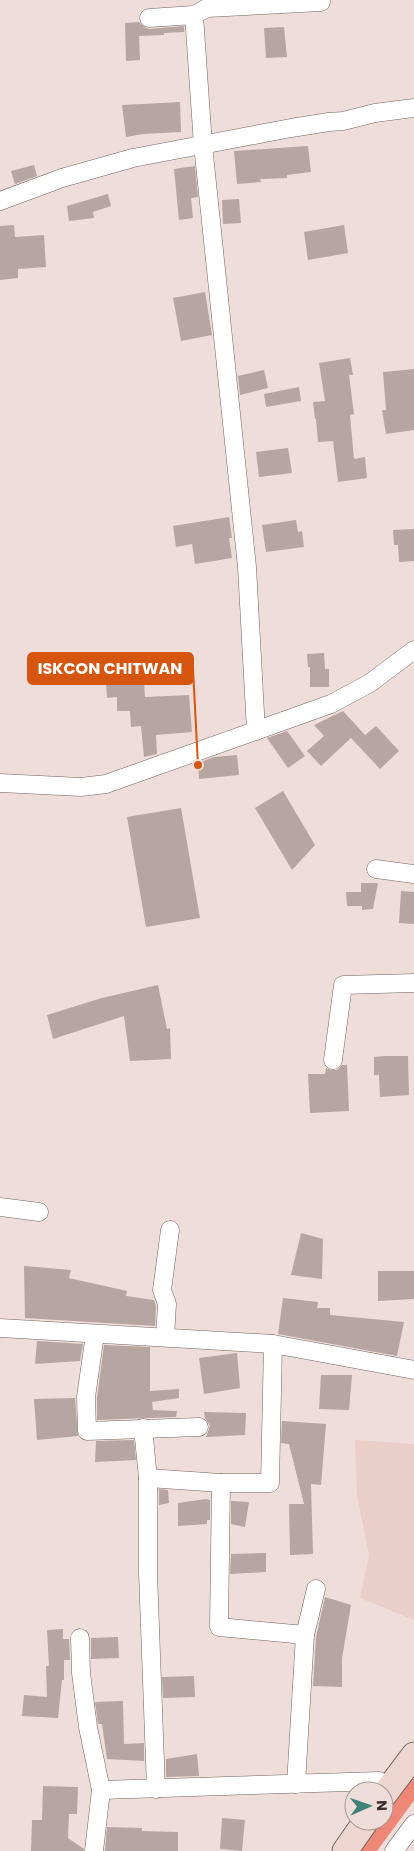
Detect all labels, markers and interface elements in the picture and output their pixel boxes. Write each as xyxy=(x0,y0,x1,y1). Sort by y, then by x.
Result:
callout: ISKCON CHITWAN xyxy=(28,653,193,684)
text: ISKCON CHITWAN xyxy=(38,657,182,680)
north arrow xyxy=(344,1781,394,1831)
text: N xyxy=(372,1800,392,1811)

